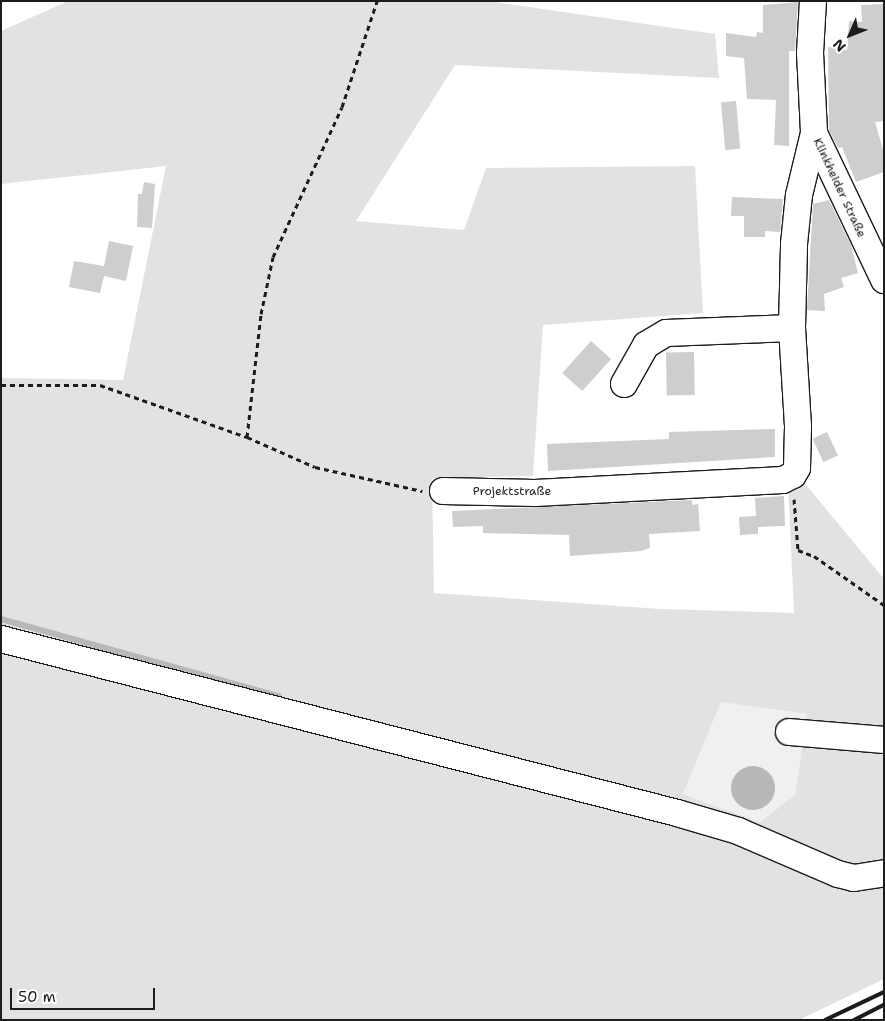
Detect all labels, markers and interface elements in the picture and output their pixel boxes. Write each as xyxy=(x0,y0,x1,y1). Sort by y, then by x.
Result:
north arrow xyxy=(825,10,875,60)
text: N xyxy=(829,35,850,56)
street label: Klinkheider Straße xyxy=(810,136,868,240)
street label: Projektstraße xyxy=(473,485,551,499)
scale bar xyxy=(12,978,158,1010)
text: 50 m xyxy=(18,987,56,1007)

